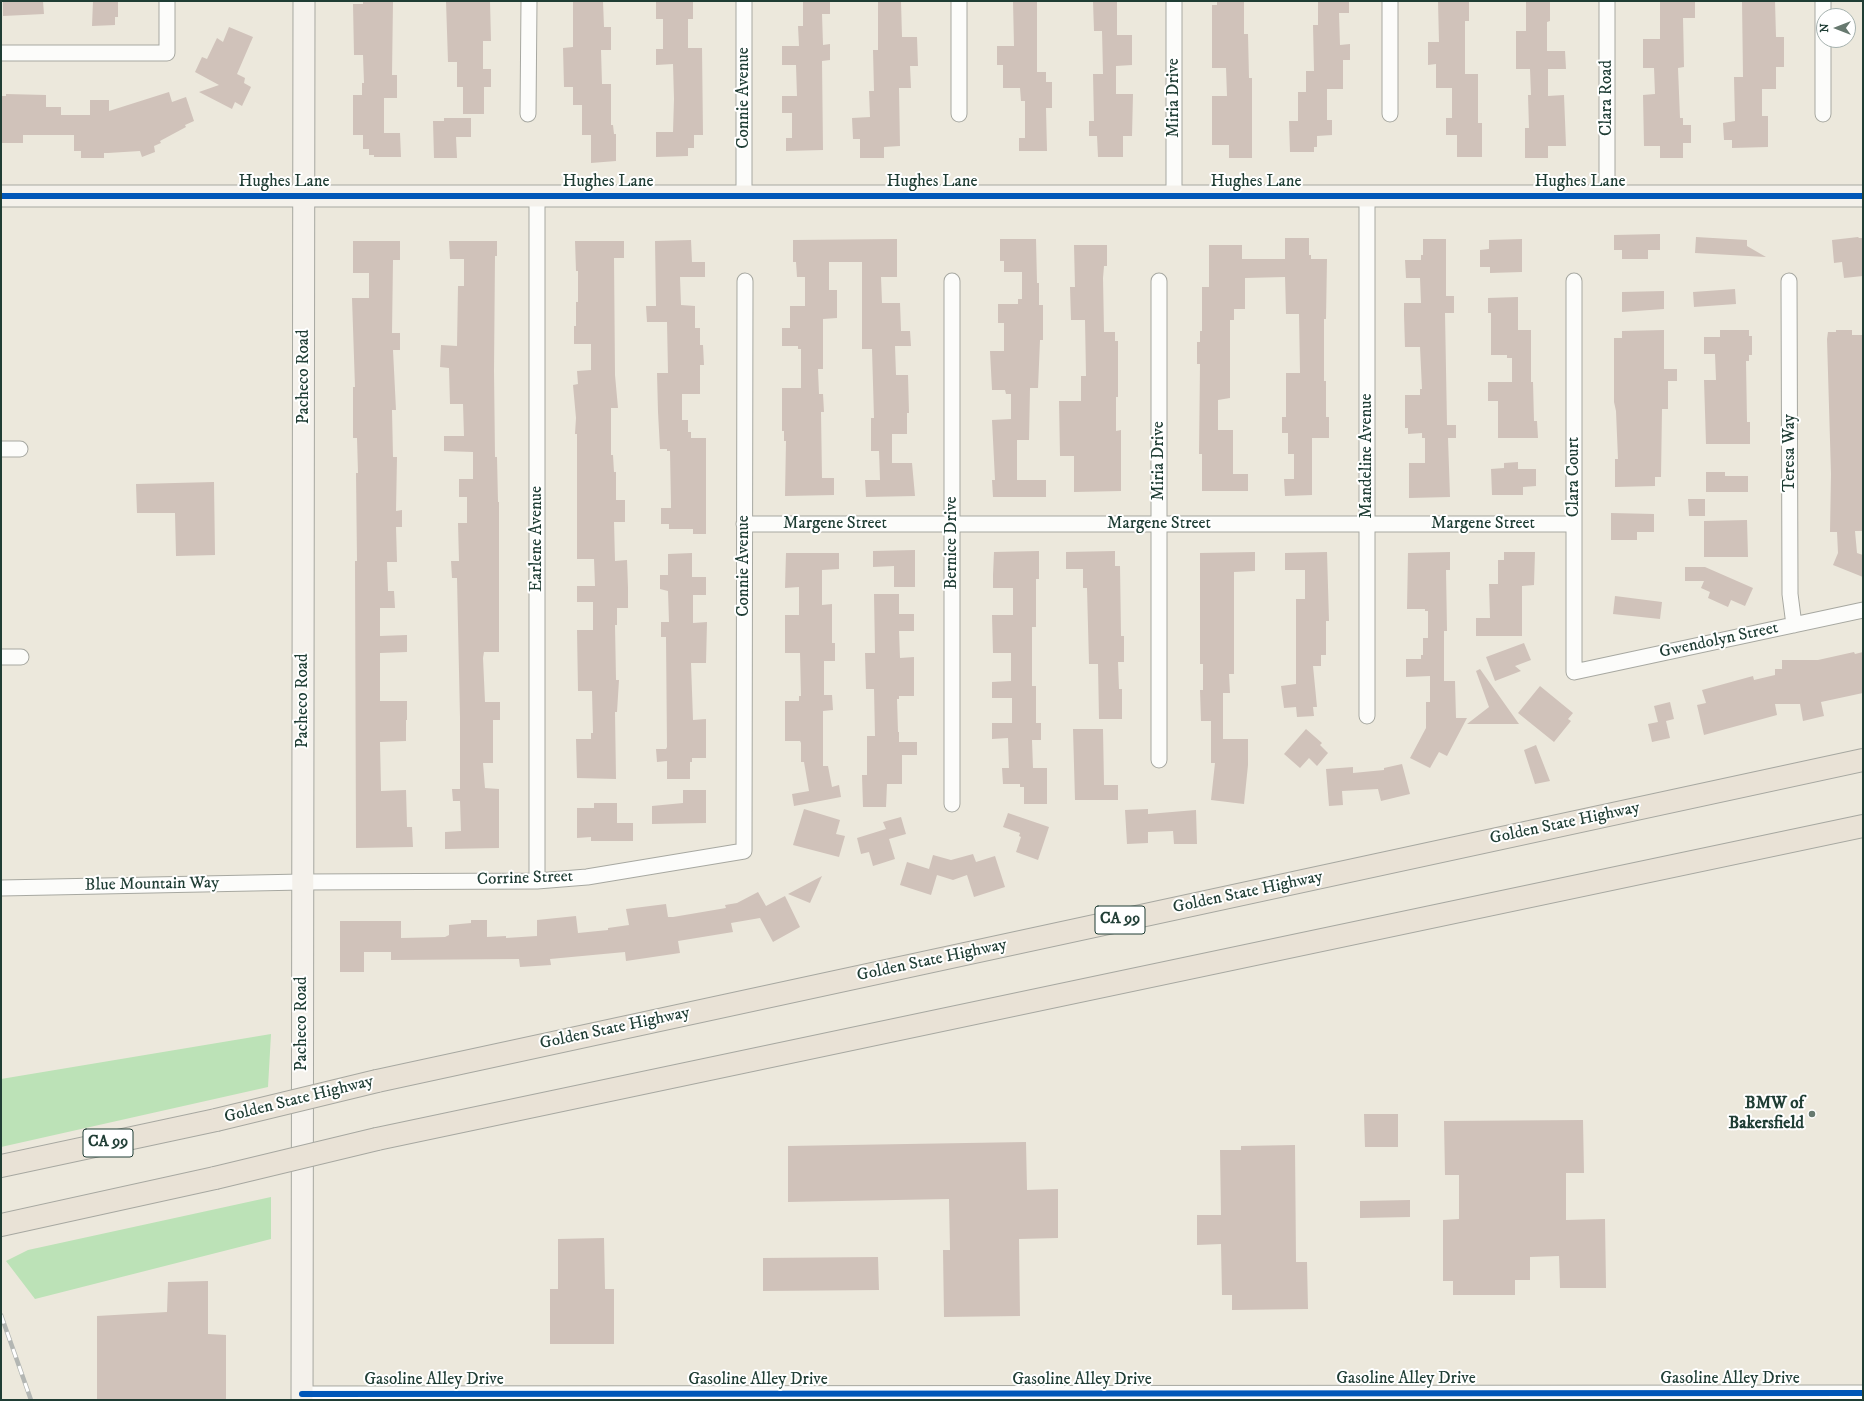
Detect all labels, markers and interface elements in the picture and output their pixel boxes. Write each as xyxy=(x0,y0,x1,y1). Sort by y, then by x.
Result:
north arrow xyxy=(1816,8,1856,48)
text: N xyxy=(1818,23,1832,33)
street label: Connie Avenue xyxy=(734,47,754,149)
street label: Miria Drive xyxy=(1164,58,1184,138)
street label: Clara Road xyxy=(1597,60,1617,136)
street label: Hughes Lane xyxy=(238,172,330,192)
street label: Hughes Lane xyxy=(562,172,654,192)
street label: Hughes Lane xyxy=(886,172,978,192)
street label: Hughes Lane xyxy=(1210,172,1302,192)
street label: Hughes Lane xyxy=(1534,172,1626,192)
street label: Pacheco Road xyxy=(294,330,314,424)
street label: Mandeline Avenue xyxy=(1357,393,1377,519)
street label: Teresa Way xyxy=(1780,414,1800,492)
street label: Miria Drive xyxy=(1149,421,1169,501)
street label: Clara Court xyxy=(1564,437,1584,517)
street label: Earlene Avenue xyxy=(527,486,547,592)
street label: Bernice Drive xyxy=(942,496,962,590)
street label: Margene Street xyxy=(783,514,887,534)
street label: Margene Street xyxy=(1107,514,1211,534)
street label: Margene Street xyxy=(1431,514,1535,534)
street label: Connie Avenue xyxy=(734,515,754,617)
street label: Gwendolyn Street xyxy=(1658,618,1780,664)
street label: Pacheco Road xyxy=(293,654,313,748)
street label: Golden State Highway xyxy=(1488,798,1642,850)
street label: Corrine Street xyxy=(477,867,573,891)
street label: Golden State Highway xyxy=(1171,867,1325,919)
street label: Blue Mountain Way xyxy=(85,874,219,896)
road number: CA 99 xyxy=(1095,906,1145,934)
street label: Golden State Highway xyxy=(855,935,1009,987)
street label: Pacheco Road xyxy=(292,977,312,1071)
street label: Golden State Highway xyxy=(538,1003,692,1055)
street label: Golden State Highway xyxy=(222,1072,376,1128)
place label: BMW of Bakersfield xyxy=(1728,1094,1804,1134)
marker: BMW of Bakersfield xyxy=(1807,1109,1817,1119)
road number: CA 99 xyxy=(83,1129,133,1157)
street label: Gasoline Alley Drive xyxy=(1336,1369,1476,1389)
street label: Gasoline Alley Drive xyxy=(1660,1369,1800,1389)
street label: Gasoline Alley Drive xyxy=(364,1370,504,1390)
street label: Gasoline Alley Drive xyxy=(688,1370,828,1390)
street label: Gasoline Alley Drive xyxy=(1012,1370,1152,1390)

